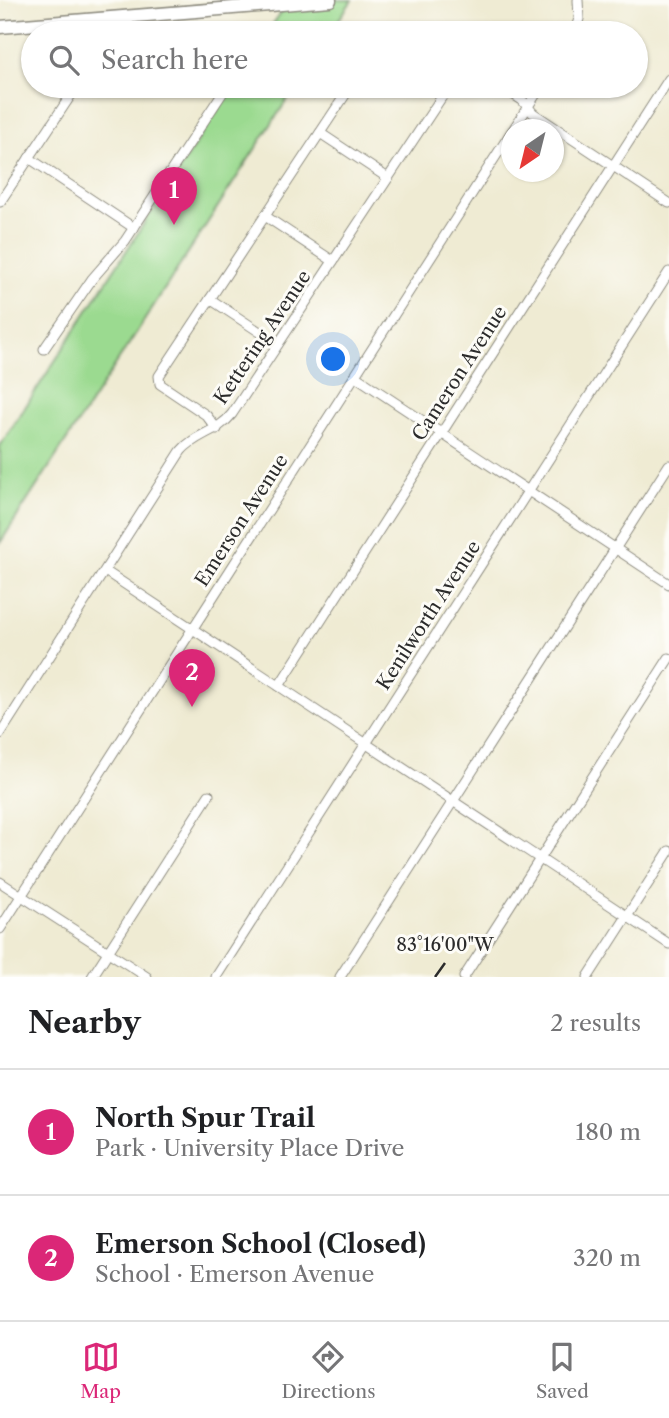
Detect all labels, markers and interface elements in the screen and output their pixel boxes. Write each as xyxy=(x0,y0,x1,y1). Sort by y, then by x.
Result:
search box xyxy=(21,21,648,98)
icon: search xyxy=(45,41,83,79)
text: Search here xyxy=(101,44,248,76)
north arrow xyxy=(501,119,564,182)
pin: 1 xyxy=(151,167,197,225)
street label: Kettering Avenue xyxy=(209,266,316,409)
street label: Cameron Avenue xyxy=(407,302,512,445)
your location xyxy=(316,342,350,376)
street label: Emerson Avenue xyxy=(190,450,293,591)
street label: Kenilworth Avenue xyxy=(372,536,485,694)
pin: 2 xyxy=(169,649,215,707)
text: 83°16'00"W xyxy=(396,934,495,956)
text: Nearby xyxy=(28,1004,141,1041)
text: 2 results xyxy=(550,1009,641,1037)
text: North Spur Trail xyxy=(95,1102,315,1134)
text: 1 xyxy=(46,1118,56,1146)
text: 180 m xyxy=(576,1118,641,1146)
text: Park · University Place Drive xyxy=(95,1134,404,1162)
text: Emerson School (Closed) xyxy=(95,1228,426,1260)
text: 2 xyxy=(44,1244,58,1272)
text: 320 m xyxy=(573,1244,641,1272)
text: School · Emerson Avenue xyxy=(95,1260,374,1288)
tab: Map xyxy=(80,1338,121,1403)
tab: Directions xyxy=(282,1338,375,1403)
tab: Saved xyxy=(536,1338,589,1403)

